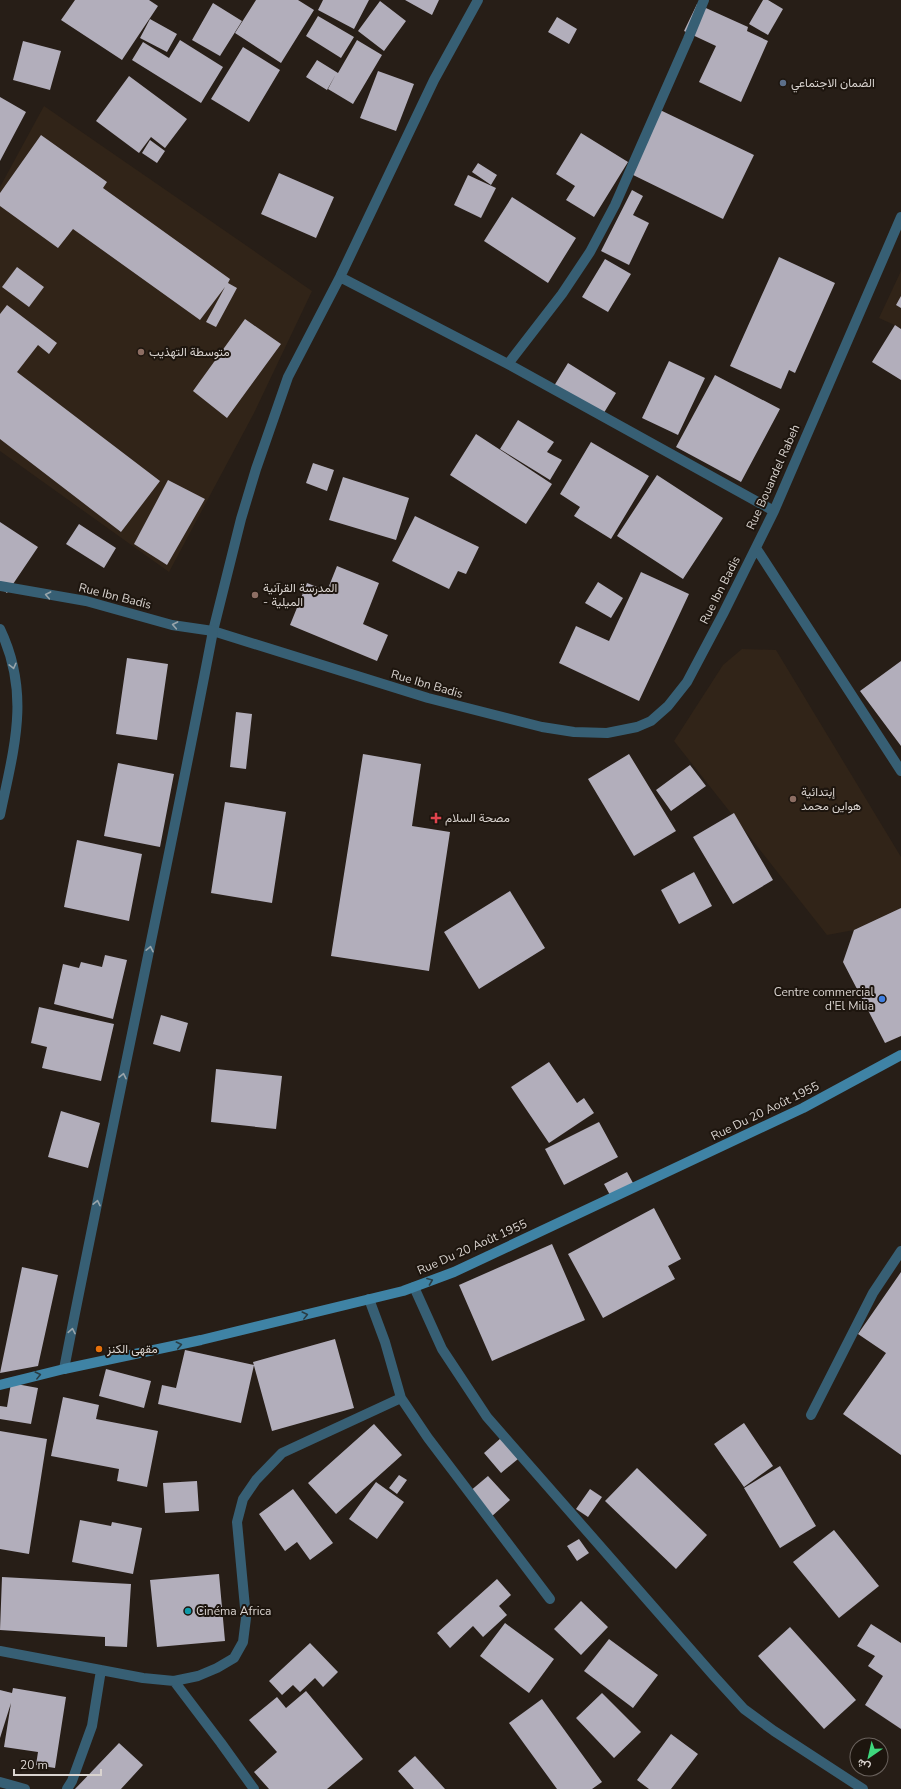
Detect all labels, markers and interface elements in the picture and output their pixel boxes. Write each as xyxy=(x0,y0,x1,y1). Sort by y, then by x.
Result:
place label: الضمان الاجتماعي xyxy=(791,75,875,93)
marker: الضمان الاجتماعي xyxy=(778,78,788,88)
place label: متوسطة التهذيب xyxy=(149,344,230,360)
marker: متوسطة التهذيب xyxy=(136,347,146,357)
street label: Rue Bouandel Rabeh xyxy=(743,422,803,532)
street label: Rue Ibn Badis xyxy=(696,553,744,627)
street label: Rue Ibn Badis xyxy=(77,579,153,613)
place label: المدرسة القرآنية - الميلية xyxy=(263,580,337,610)
marker: المدرسة القرآنية - الميلية xyxy=(250,590,260,600)
one-way arrow xyxy=(45,591,52,600)
one-way arrow xyxy=(171,621,178,630)
one-way arrow xyxy=(9,662,17,669)
street label: Rue Ibn Badis xyxy=(389,666,465,702)
place label: إبتدائية هواين محمد xyxy=(801,784,861,814)
marker: إبتدائية هواين محمد xyxy=(788,794,798,804)
place label: مصحة السلام xyxy=(445,810,510,826)
marker: مصحة السلام xyxy=(430,812,442,824)
one-way arrow xyxy=(145,946,153,952)
place label: Centre commercial d'El Milia xyxy=(774,984,874,1014)
marker: Centre commercial d'El Milia xyxy=(877,994,887,1004)
one-way arrow xyxy=(118,1073,127,1079)
street label: Rue Du 20 Août 1955 xyxy=(708,1078,822,1144)
one-way arrow xyxy=(92,1200,100,1206)
street label: Rue Du 20 Août 1955 xyxy=(415,1216,529,1278)
one-way arrow xyxy=(427,1277,434,1285)
one-way arrow xyxy=(302,1311,308,1319)
one-way arrow xyxy=(67,1328,75,1334)
place label: مقهى الكنز xyxy=(106,1341,158,1357)
one-way arrow xyxy=(175,1341,182,1349)
marker: مقهى الكنز xyxy=(94,1344,104,1354)
one-way arrow xyxy=(35,1372,41,1380)
place label: Cinéma Africa xyxy=(196,1603,271,1619)
marker: Cinéma Africa xyxy=(183,1606,193,1616)
north arrow xyxy=(849,1737,889,1777)
scale bar xyxy=(14,1751,101,1777)
text: ش xyxy=(854,1755,873,1775)
text: 20 m xyxy=(20,1757,48,1773)

